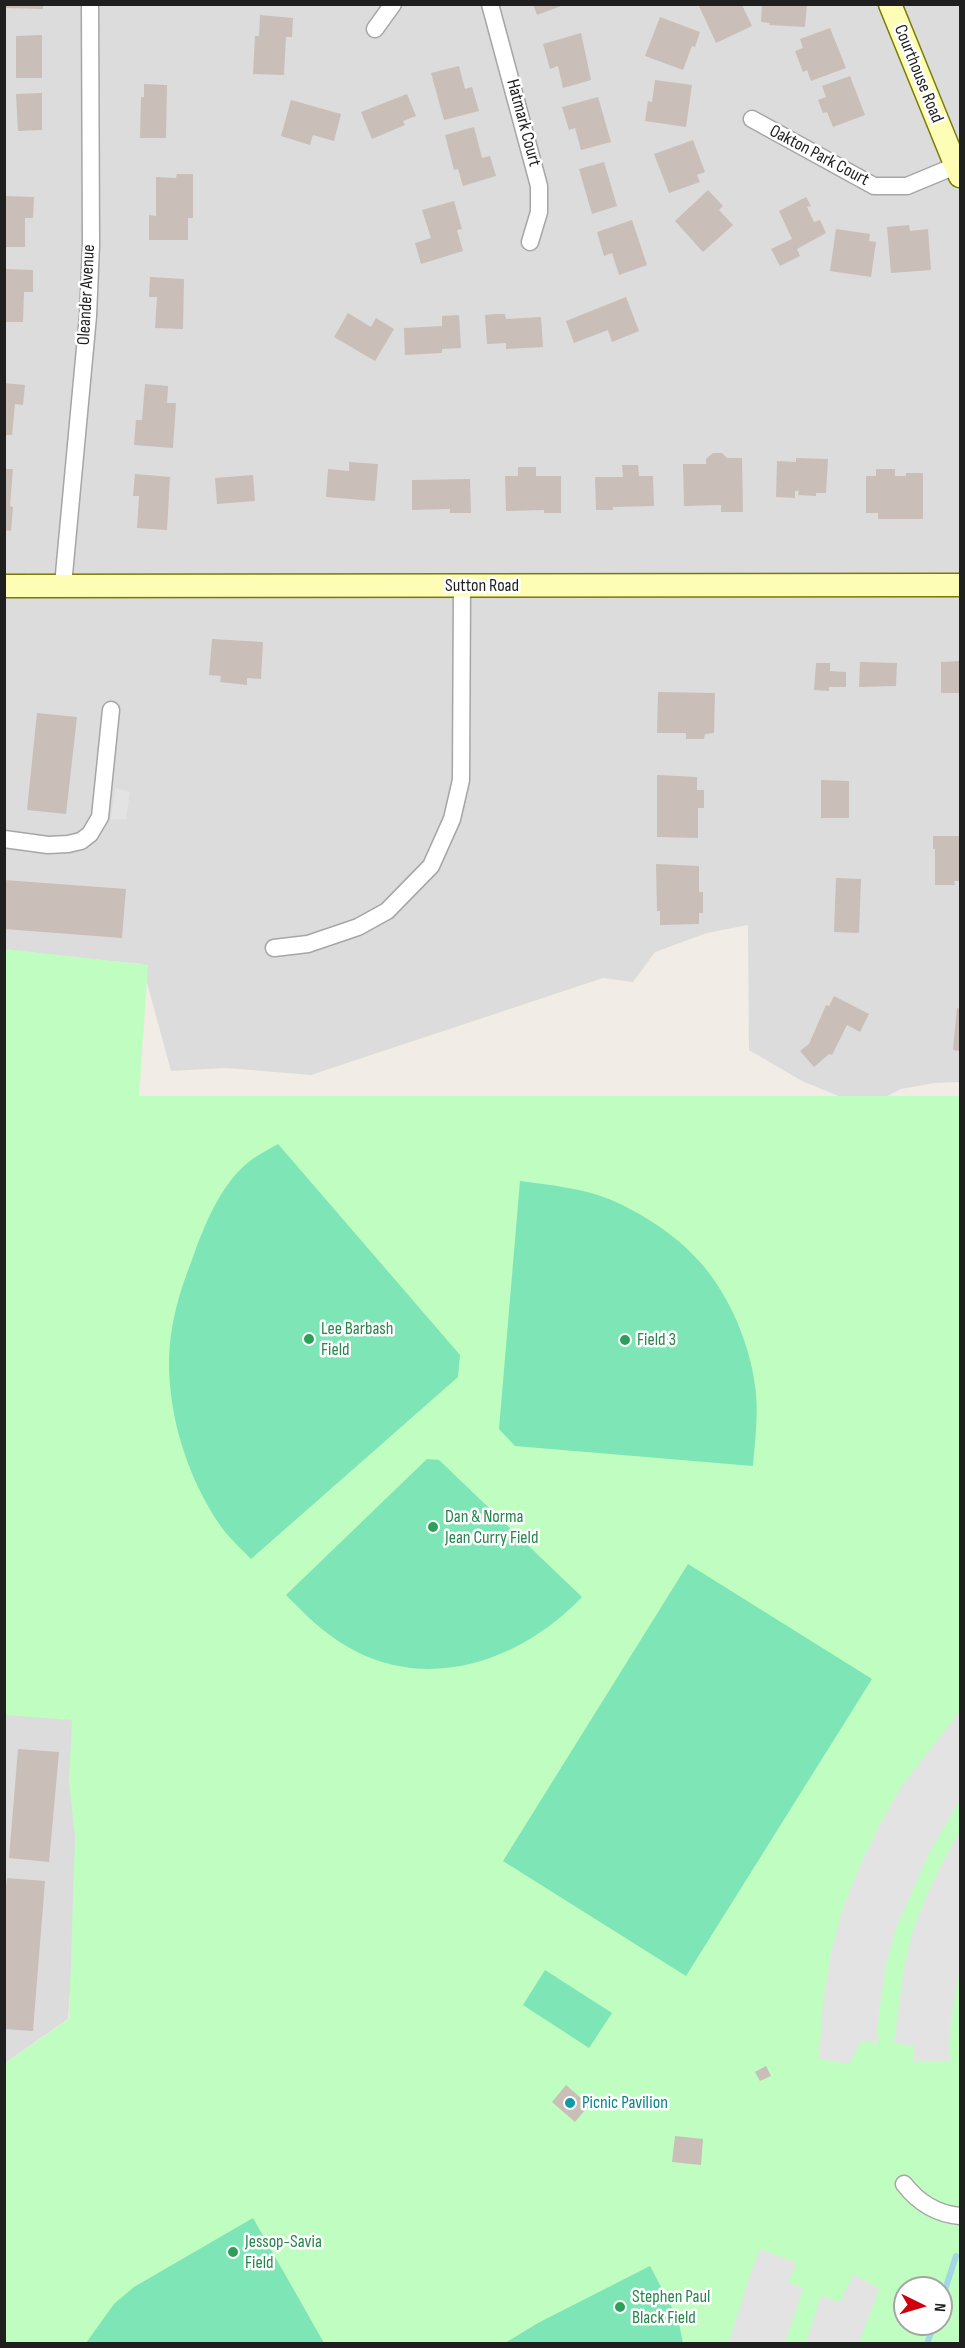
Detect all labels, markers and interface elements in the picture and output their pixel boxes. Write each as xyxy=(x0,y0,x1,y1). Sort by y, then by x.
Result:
street label: Courthouse Road xyxy=(889,22,947,126)
street label: Hatmark Court xyxy=(501,77,545,169)
street label: Oakton Park Court xyxy=(766,121,872,191)
street label: Oleander Avenue xyxy=(74,244,100,346)
street label: Sutton Road xyxy=(445,575,519,597)
place label: Lee Barbash Field xyxy=(321,1318,394,1360)
place label: Field 3 xyxy=(637,1329,676,1351)
marker: Lee Barbash Field xyxy=(302,1332,316,1346)
marker: Field 3 xyxy=(618,1333,632,1347)
place label: Dan & Norma Jean Curry Field xyxy=(445,1506,538,1549)
marker: Dan & Norma Jean Curry Field xyxy=(426,1520,440,1534)
place label: Picnic Pavilion xyxy=(582,2092,668,2114)
marker: Picnic Pavilion xyxy=(563,2096,577,2110)
place label: Jessop-Savia Field xyxy=(245,2231,322,2274)
marker: Jessop-Savia Field xyxy=(226,2245,240,2259)
north arrow xyxy=(893,2276,953,2336)
place label: Stephen Paul Black Field xyxy=(632,2286,710,2328)
marker: Stephen Paul Black Field xyxy=(613,2300,627,2314)
text: N xyxy=(930,2302,949,2313)

